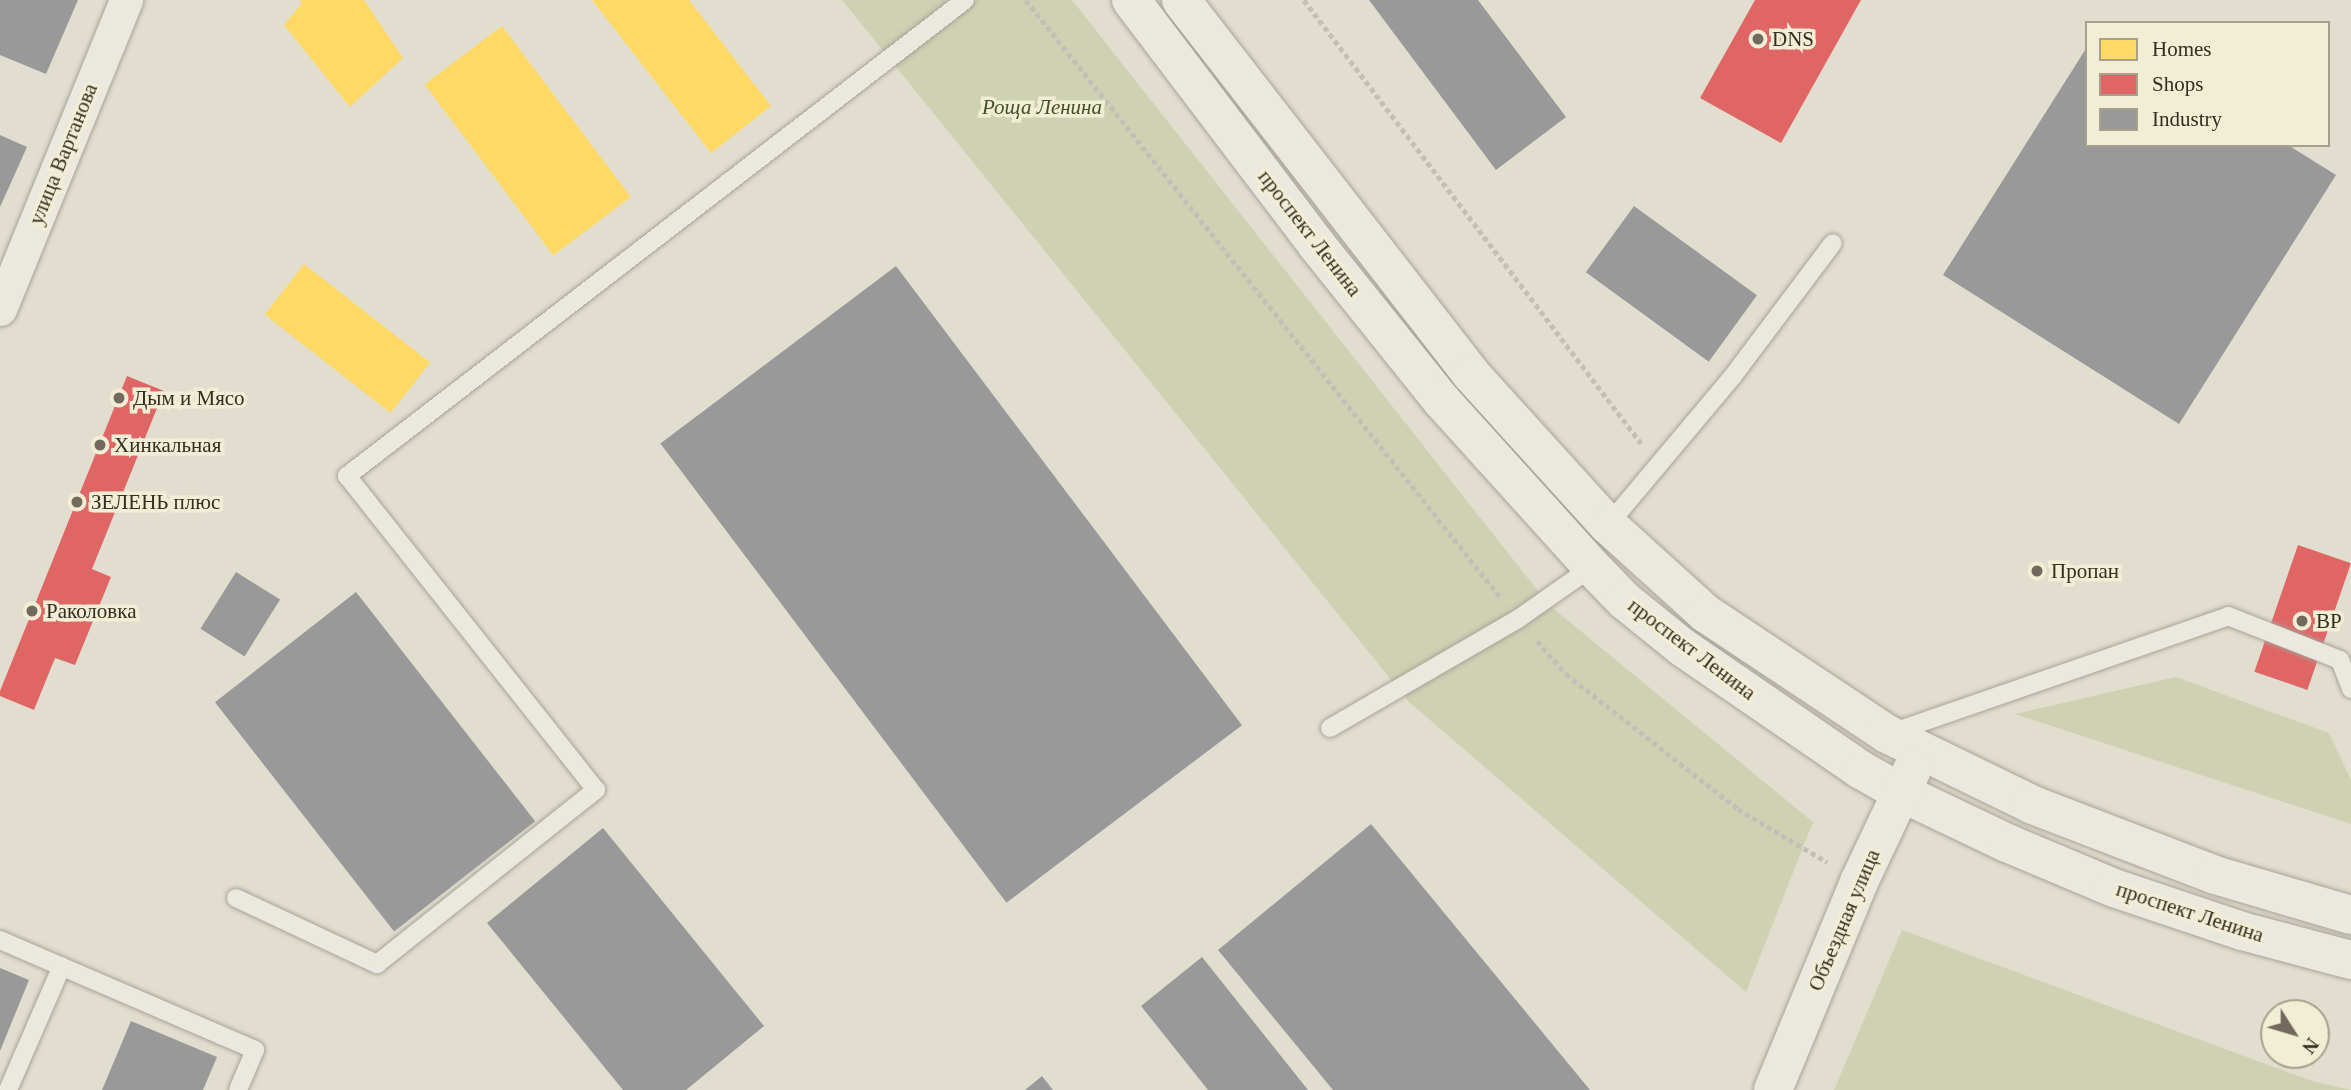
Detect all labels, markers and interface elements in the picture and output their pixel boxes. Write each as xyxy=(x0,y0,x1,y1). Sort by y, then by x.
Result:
legend xyxy=(2085,21,2330,147)
place label: DNS xyxy=(1772,26,1814,52)
marker: DNS xyxy=(1750,31,1766,47)
text: Homes xyxy=(2152,37,2212,61)
text: Shops xyxy=(2152,72,2203,96)
street label: улица Вартанова xyxy=(23,80,103,228)
park label: Роща Ленина xyxy=(982,94,1102,120)
text: Industry xyxy=(2152,107,2222,131)
street label: проспект Ленина xyxy=(1253,165,1367,301)
place label: Дым и Мясо xyxy=(133,385,245,411)
marker: Дым и Мясо xyxy=(111,390,127,406)
place label: Хинкальная xyxy=(114,432,221,458)
marker: Хинкальная xyxy=(92,437,108,453)
place label: ЗЕЛЕНЬ плюс xyxy=(91,489,220,515)
marker: ЗЕЛЕНЬ плюс xyxy=(69,494,85,510)
place label: Пропан xyxy=(2051,558,2119,584)
marker: Пропан xyxy=(2029,563,2045,579)
street label: проспект Ленина xyxy=(1623,593,1761,705)
place label: Раколовка xyxy=(46,598,136,624)
marker: Раколовка xyxy=(24,603,40,619)
place label: BP xyxy=(2316,608,2342,634)
marker: BP xyxy=(2294,613,2310,629)
street label: Объездная улица xyxy=(1803,845,1885,995)
street label: проспект Ленина xyxy=(2113,876,2267,948)
north arrow xyxy=(2260,999,2330,1069)
text: N xyxy=(2298,1034,2323,1058)

